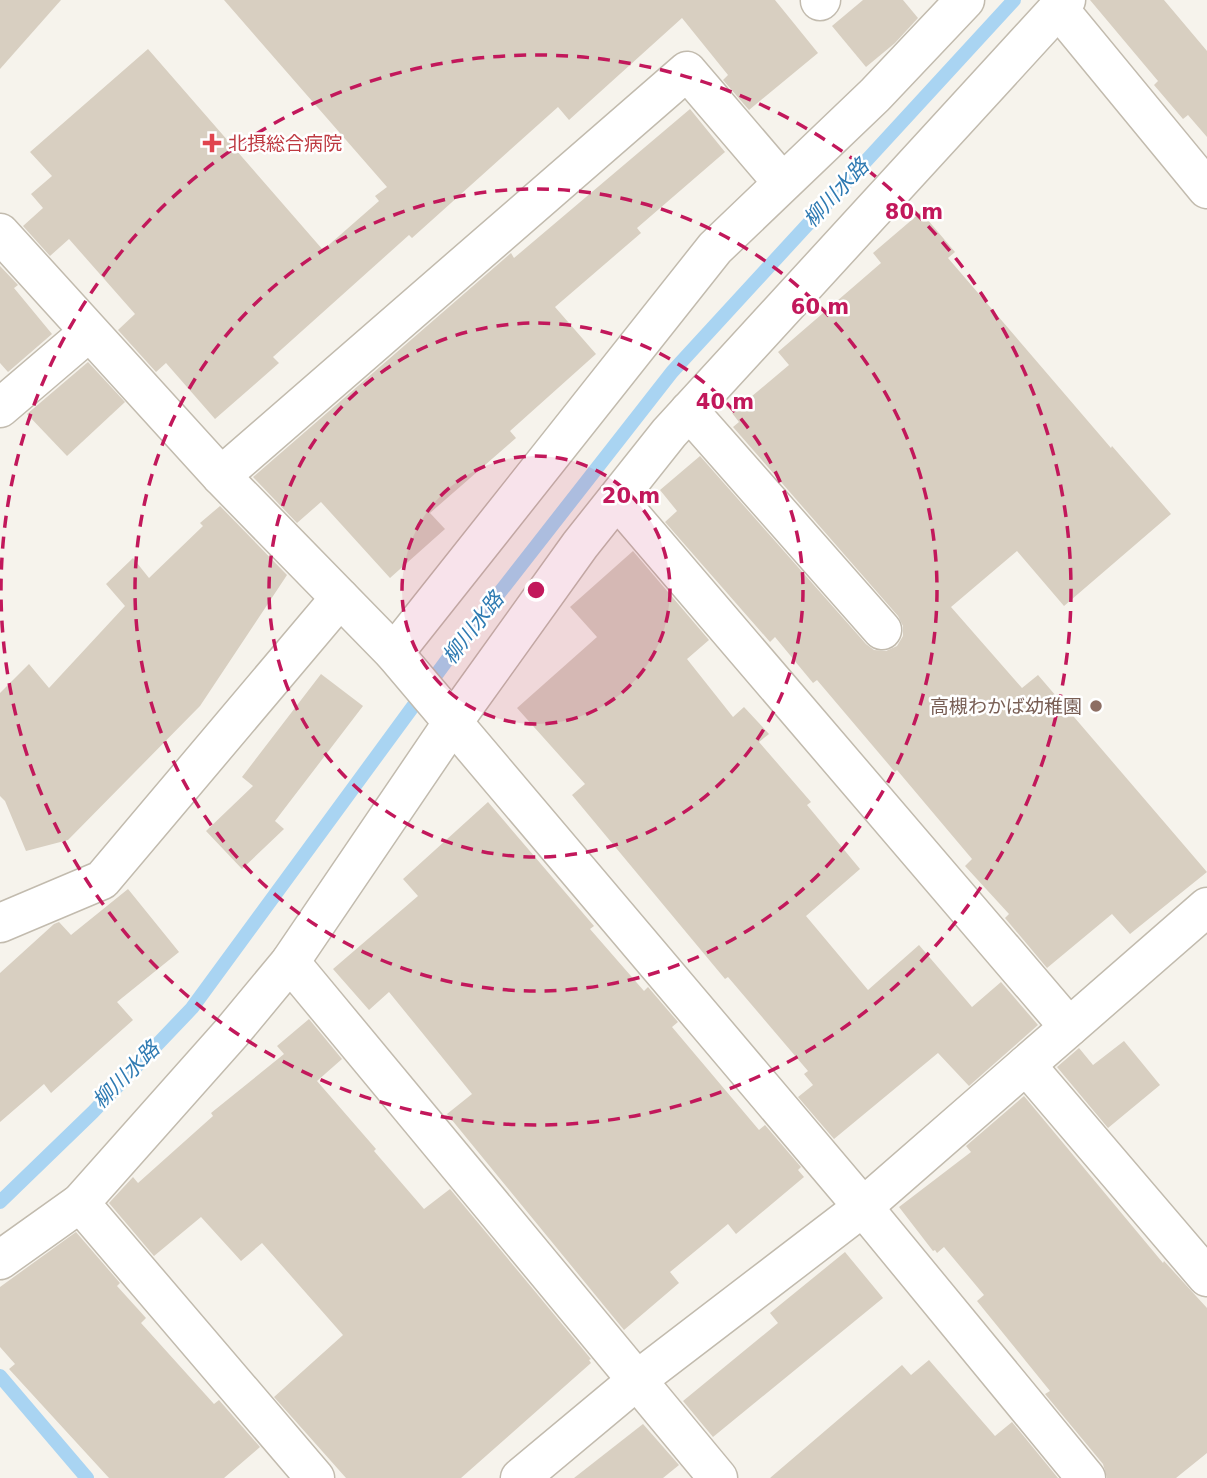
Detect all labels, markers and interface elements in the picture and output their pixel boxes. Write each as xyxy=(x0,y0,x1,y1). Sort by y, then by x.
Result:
place label: 北摂総合病院 xyxy=(228,132,342,154)
marker: 北摂総合病院 xyxy=(202,133,222,153)
water label: 柳川水路 xyxy=(799,153,875,232)
text: 80 m xyxy=(885,200,943,224)
text: 60 m xyxy=(791,295,849,319)
text: 40 m xyxy=(696,390,754,414)
text: 20 m xyxy=(602,484,660,508)
centre of rings xyxy=(524,578,548,602)
water label: 柳川水路 xyxy=(438,586,510,668)
place label: 高槻わかば幼稚園 xyxy=(930,695,1082,717)
marker: 高槻わかば幼稚園 xyxy=(1088,698,1104,714)
water label: 柳川水路 xyxy=(88,1035,166,1113)

